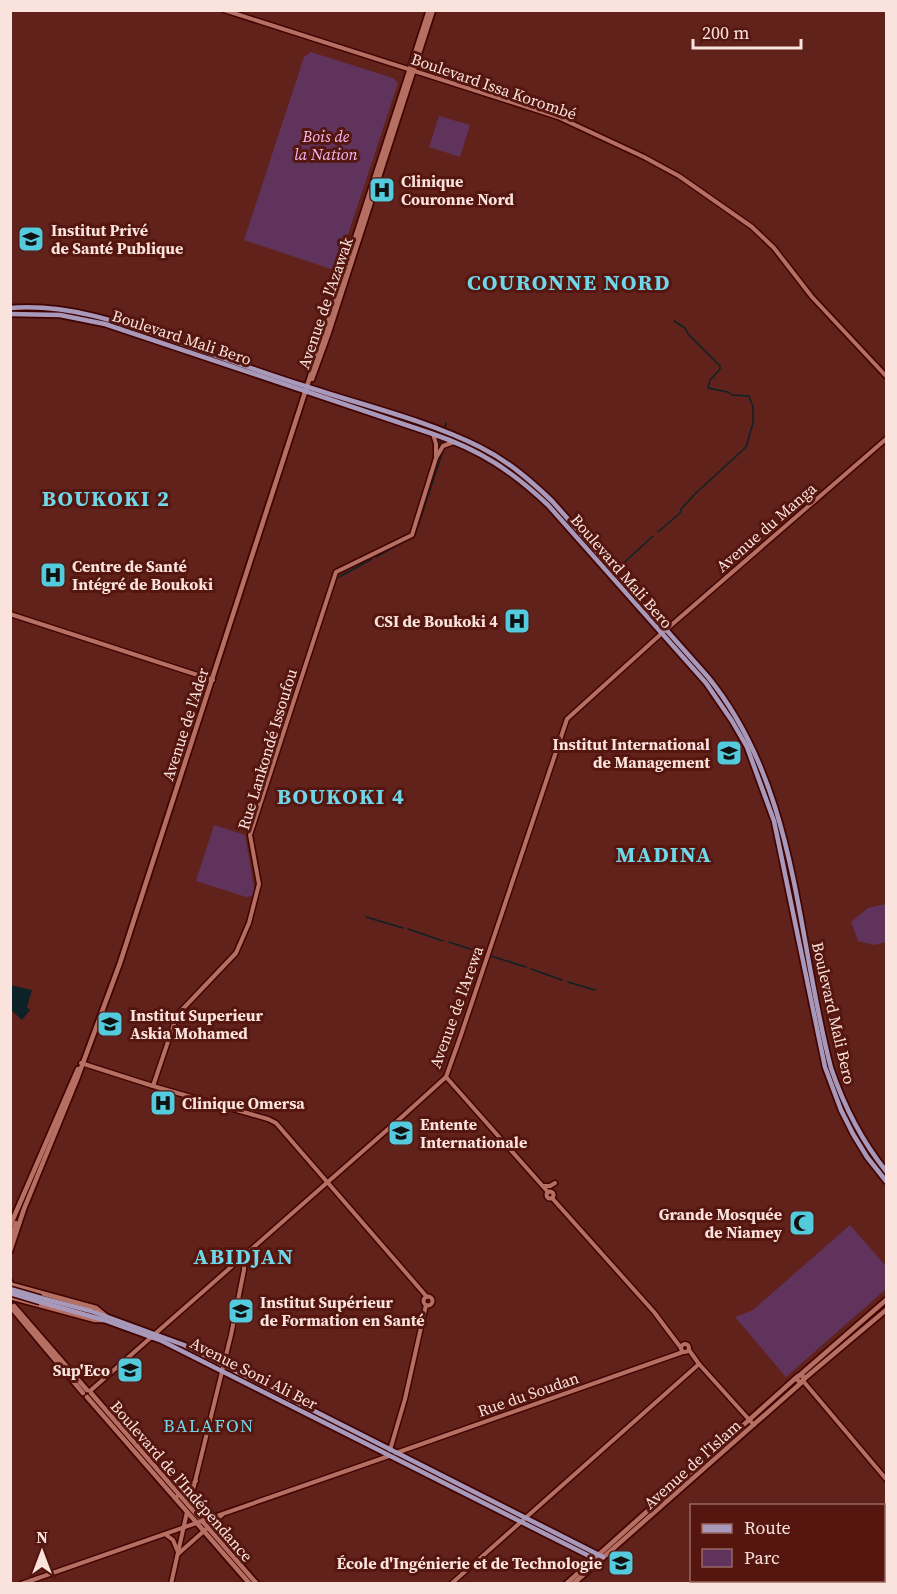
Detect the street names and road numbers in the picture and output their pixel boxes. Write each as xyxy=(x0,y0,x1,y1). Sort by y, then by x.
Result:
street label: Boulevard Issa Korombé xyxy=(408,47,580,125)
street label: Avenue de l'Azawak xyxy=(292,234,358,372)
street label: Boulevard Mali Bero xyxy=(110,304,255,370)
street label: Avenue du Manga xyxy=(711,477,821,577)
street label: Boulevard Mali Bero xyxy=(566,509,678,633)
street label: Avenue de l'Ader xyxy=(156,664,214,783)
street label: Rue Lankondé Issoufou xyxy=(232,666,302,832)
street label: Boulevard Mali Bero xyxy=(807,940,861,1086)
street label: Avenue de l'Arewa xyxy=(424,942,489,1071)
street label: Avenue Soni Ali Ber xyxy=(186,1331,322,1415)
street label: Rue du Soudan xyxy=(474,1366,582,1422)
street label: Boulevard de l'Indépendance xyxy=(106,1396,258,1566)
street label: Avenue de l'Islam xyxy=(639,1414,745,1514)

